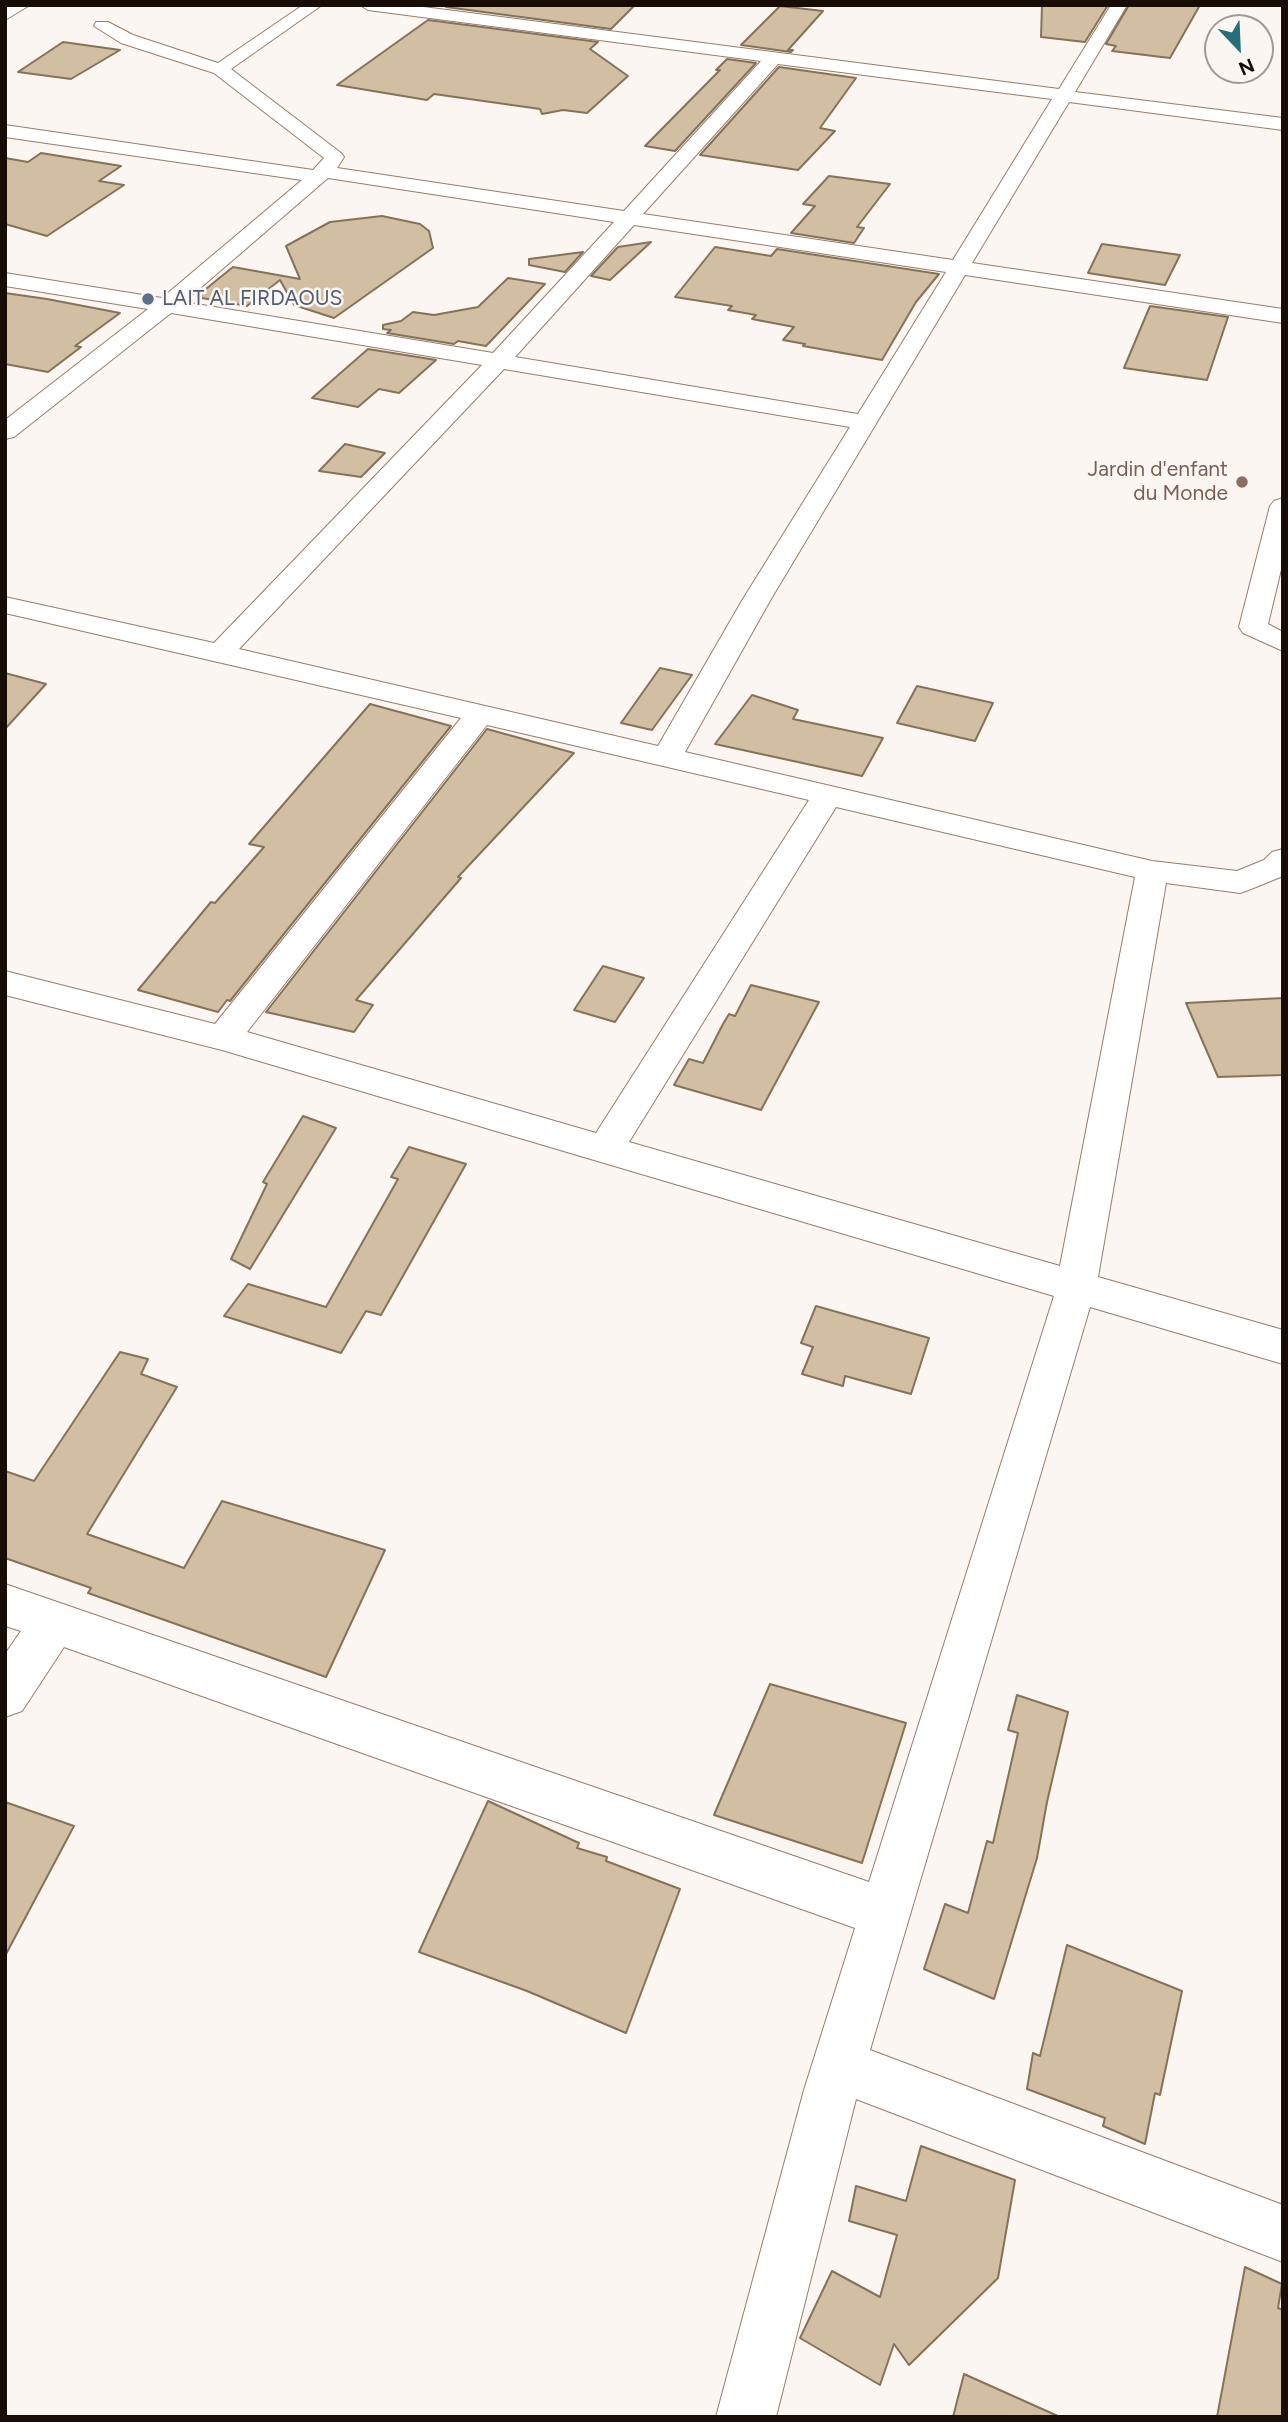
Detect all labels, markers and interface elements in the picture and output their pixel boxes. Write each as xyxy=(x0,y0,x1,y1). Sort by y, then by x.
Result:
north arrow xyxy=(1204,14,1274,84)
text: N xyxy=(1235,53,1258,80)
place label: LAIT AL FIRDAOUS xyxy=(162,286,342,312)
marker: LAIT AL FIRDAOUS xyxy=(140,291,156,307)
place label: Jardin d'enfant du Monde xyxy=(1088,457,1228,507)
marker: Jardin d'enfant du Monde xyxy=(1234,474,1250,490)

